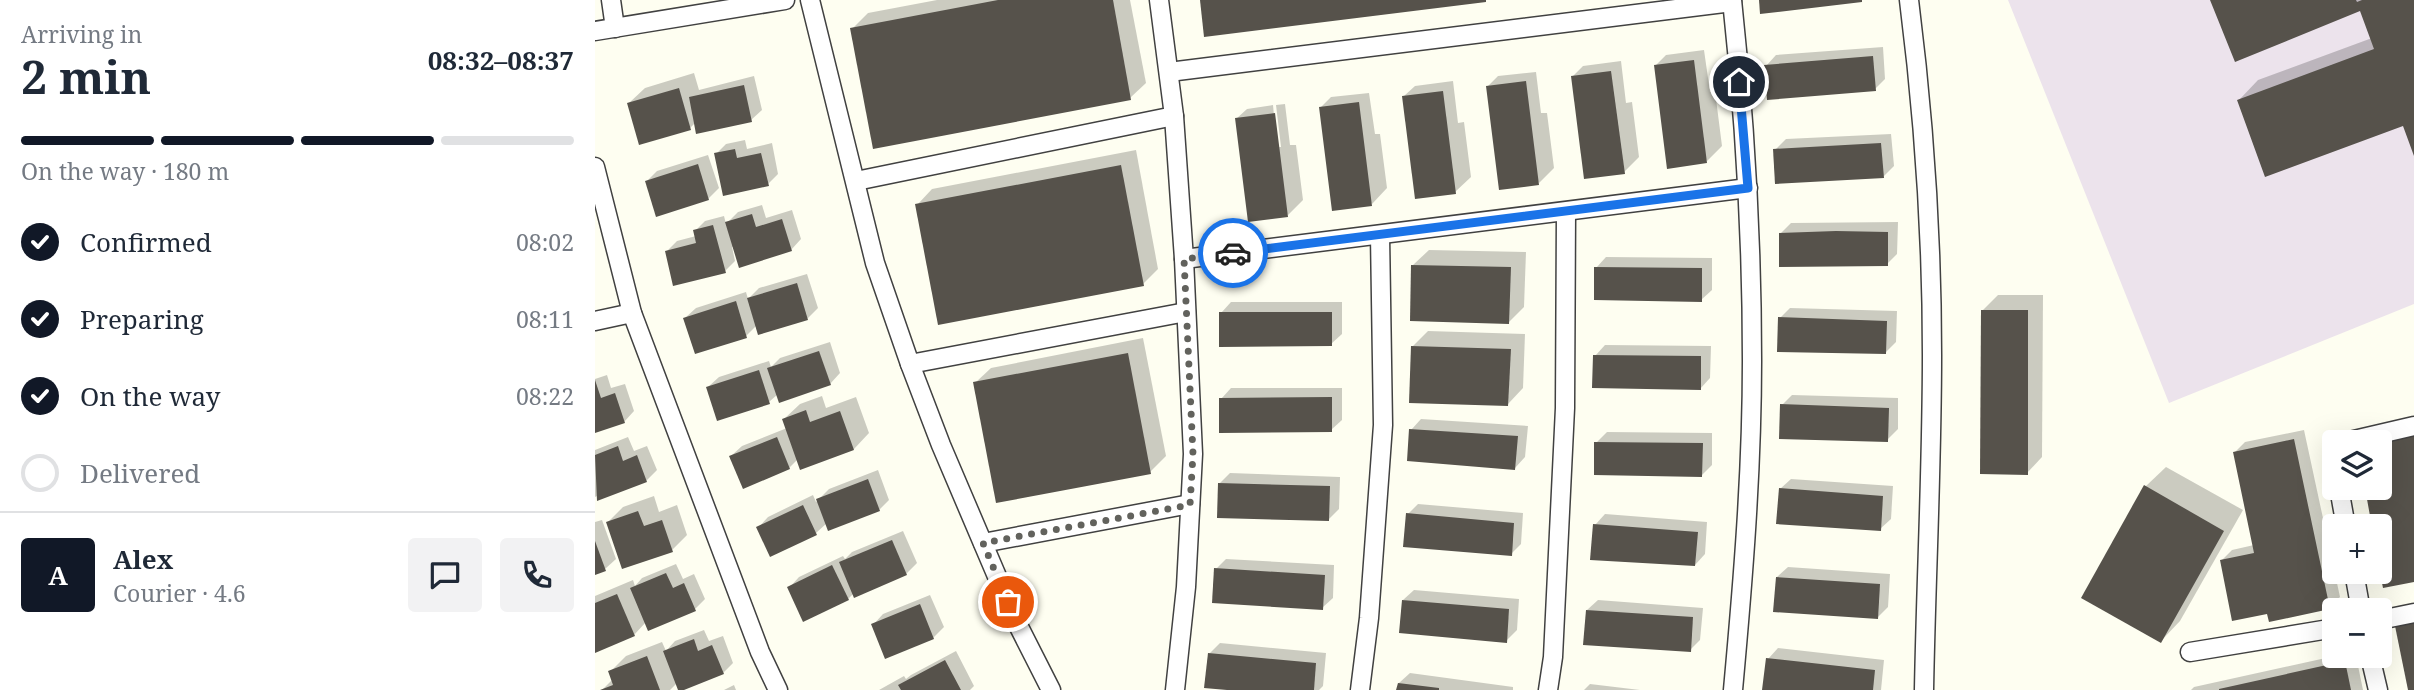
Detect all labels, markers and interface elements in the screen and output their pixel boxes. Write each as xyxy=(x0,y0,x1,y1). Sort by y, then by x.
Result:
text: Arriving in xyxy=(21,18,142,50)
text: 08:32–08:37 xyxy=(428,42,574,78)
text: 2 min xyxy=(21,45,151,107)
pin xyxy=(1709,52,1769,112)
icon: home xyxy=(1720,63,1758,101)
text: On the way · 180 m xyxy=(21,155,229,187)
courier xyxy=(1198,218,1268,288)
icon: check xyxy=(21,223,59,261)
text: Confirmed xyxy=(80,224,212,260)
text: 08:02 xyxy=(516,226,574,258)
icon: car xyxy=(1214,234,1252,272)
icon: check xyxy=(21,300,59,338)
text: Preparing xyxy=(80,301,204,337)
text: 08:11 xyxy=(516,303,574,335)
icon: check xyxy=(21,377,59,415)
text: On the way xyxy=(80,378,220,414)
text: 08:22 xyxy=(516,380,574,412)
map controls xyxy=(2322,430,2392,668)
button: layers xyxy=(2322,430,2392,500)
text: Delivered xyxy=(80,455,200,491)
button: + xyxy=(2322,514,2392,584)
button: chat xyxy=(408,538,482,612)
button: phone xyxy=(500,538,574,612)
text: Alex xyxy=(113,541,173,577)
text: A xyxy=(48,557,68,593)
pin xyxy=(978,572,1038,632)
text: Courier · 4.6 xyxy=(113,577,246,609)
icon: bag xyxy=(989,583,1027,621)
button: − xyxy=(2322,598,2392,668)

